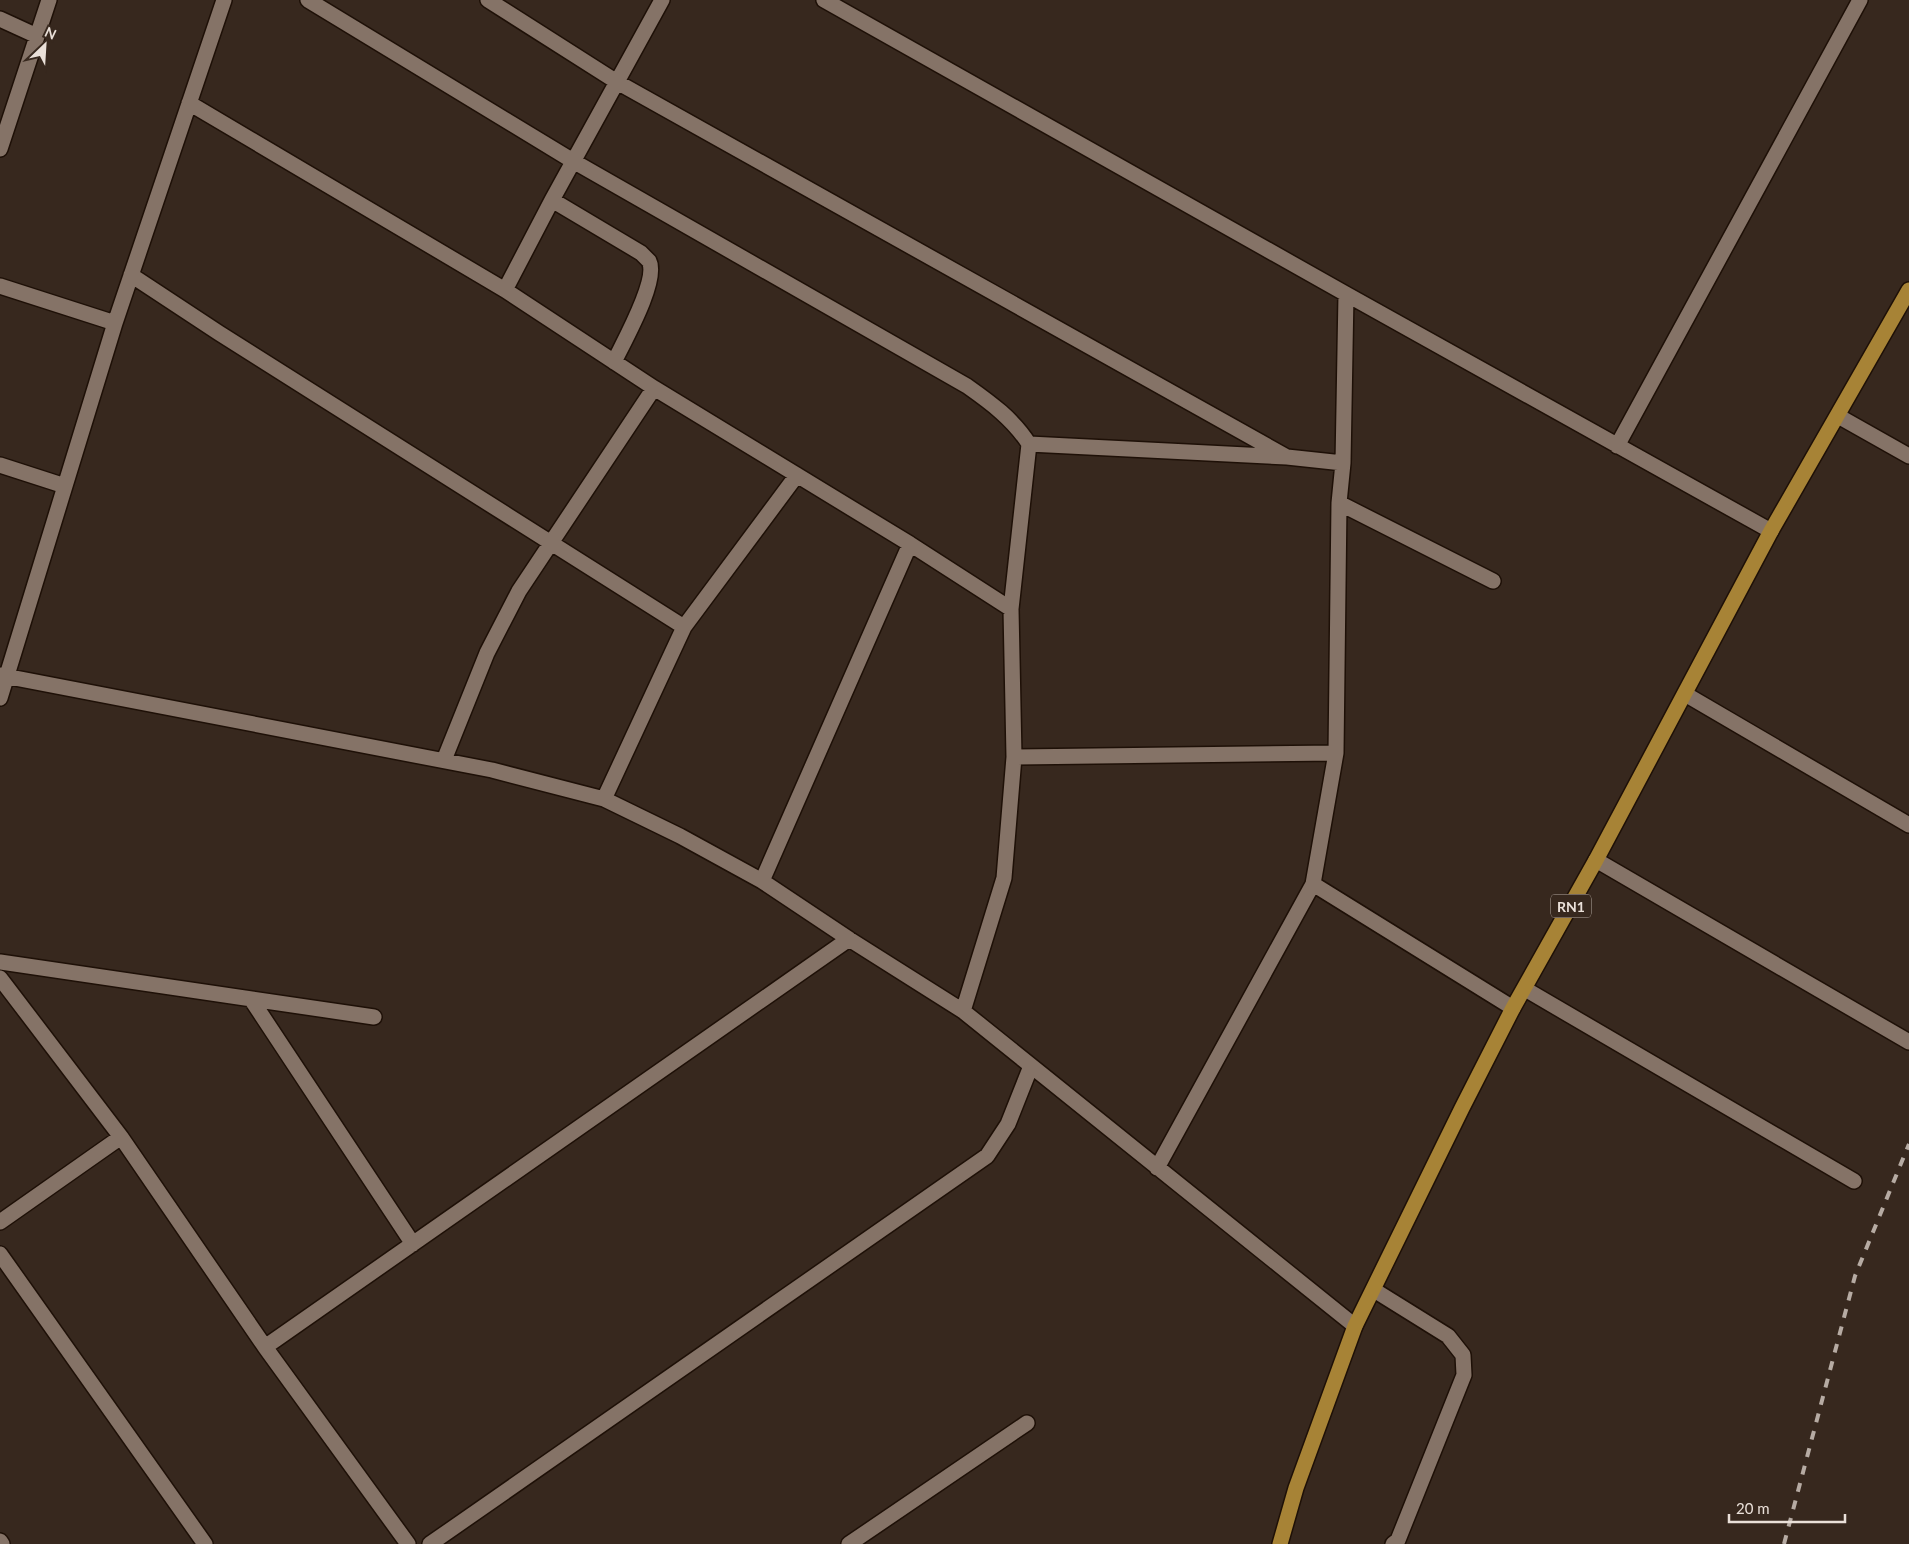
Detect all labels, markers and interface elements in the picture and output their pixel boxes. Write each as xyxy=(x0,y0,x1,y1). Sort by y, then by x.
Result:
north arrow xyxy=(20,20,70,70)
text: N xyxy=(42,23,59,43)
road number: RN1 xyxy=(1551,894,1591,918)
scale bar xyxy=(1729,1492,1845,1524)
text: 20 m xyxy=(1736,1499,1770,1517)

